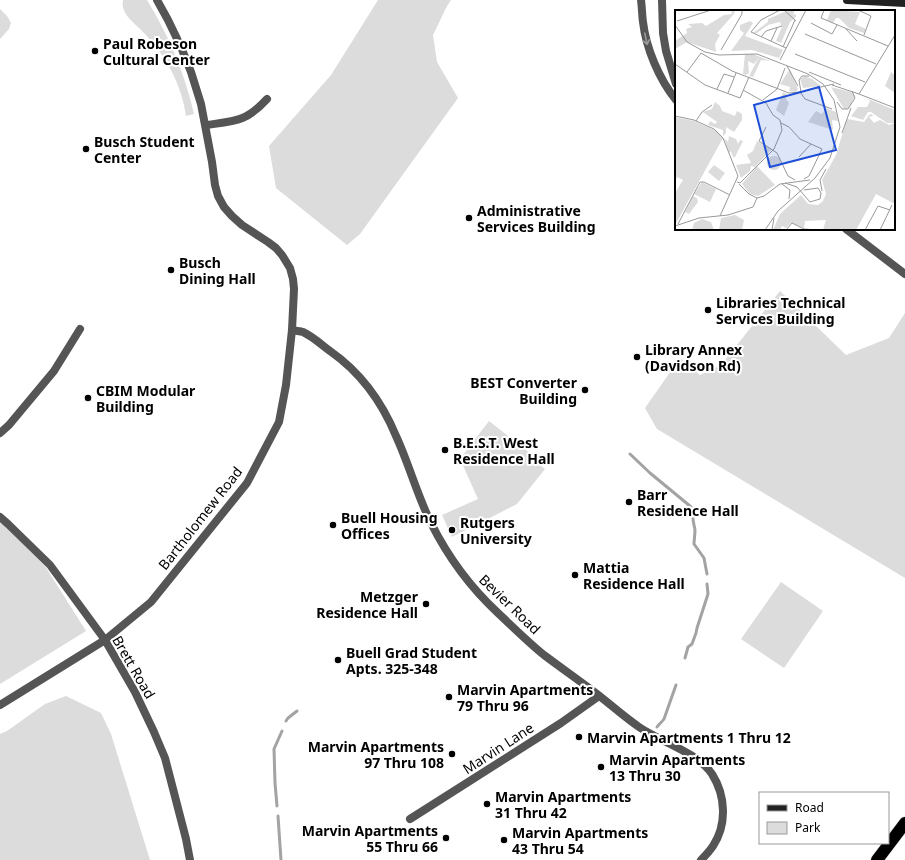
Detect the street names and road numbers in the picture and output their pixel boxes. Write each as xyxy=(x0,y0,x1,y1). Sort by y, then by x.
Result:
street label: Bartholomew Road xyxy=(154,463,246,573)
street label: Bevier Road xyxy=(475,570,545,638)
street label: Brett Road xyxy=(108,632,160,702)
street label: Marvin Lane xyxy=(459,718,537,778)

